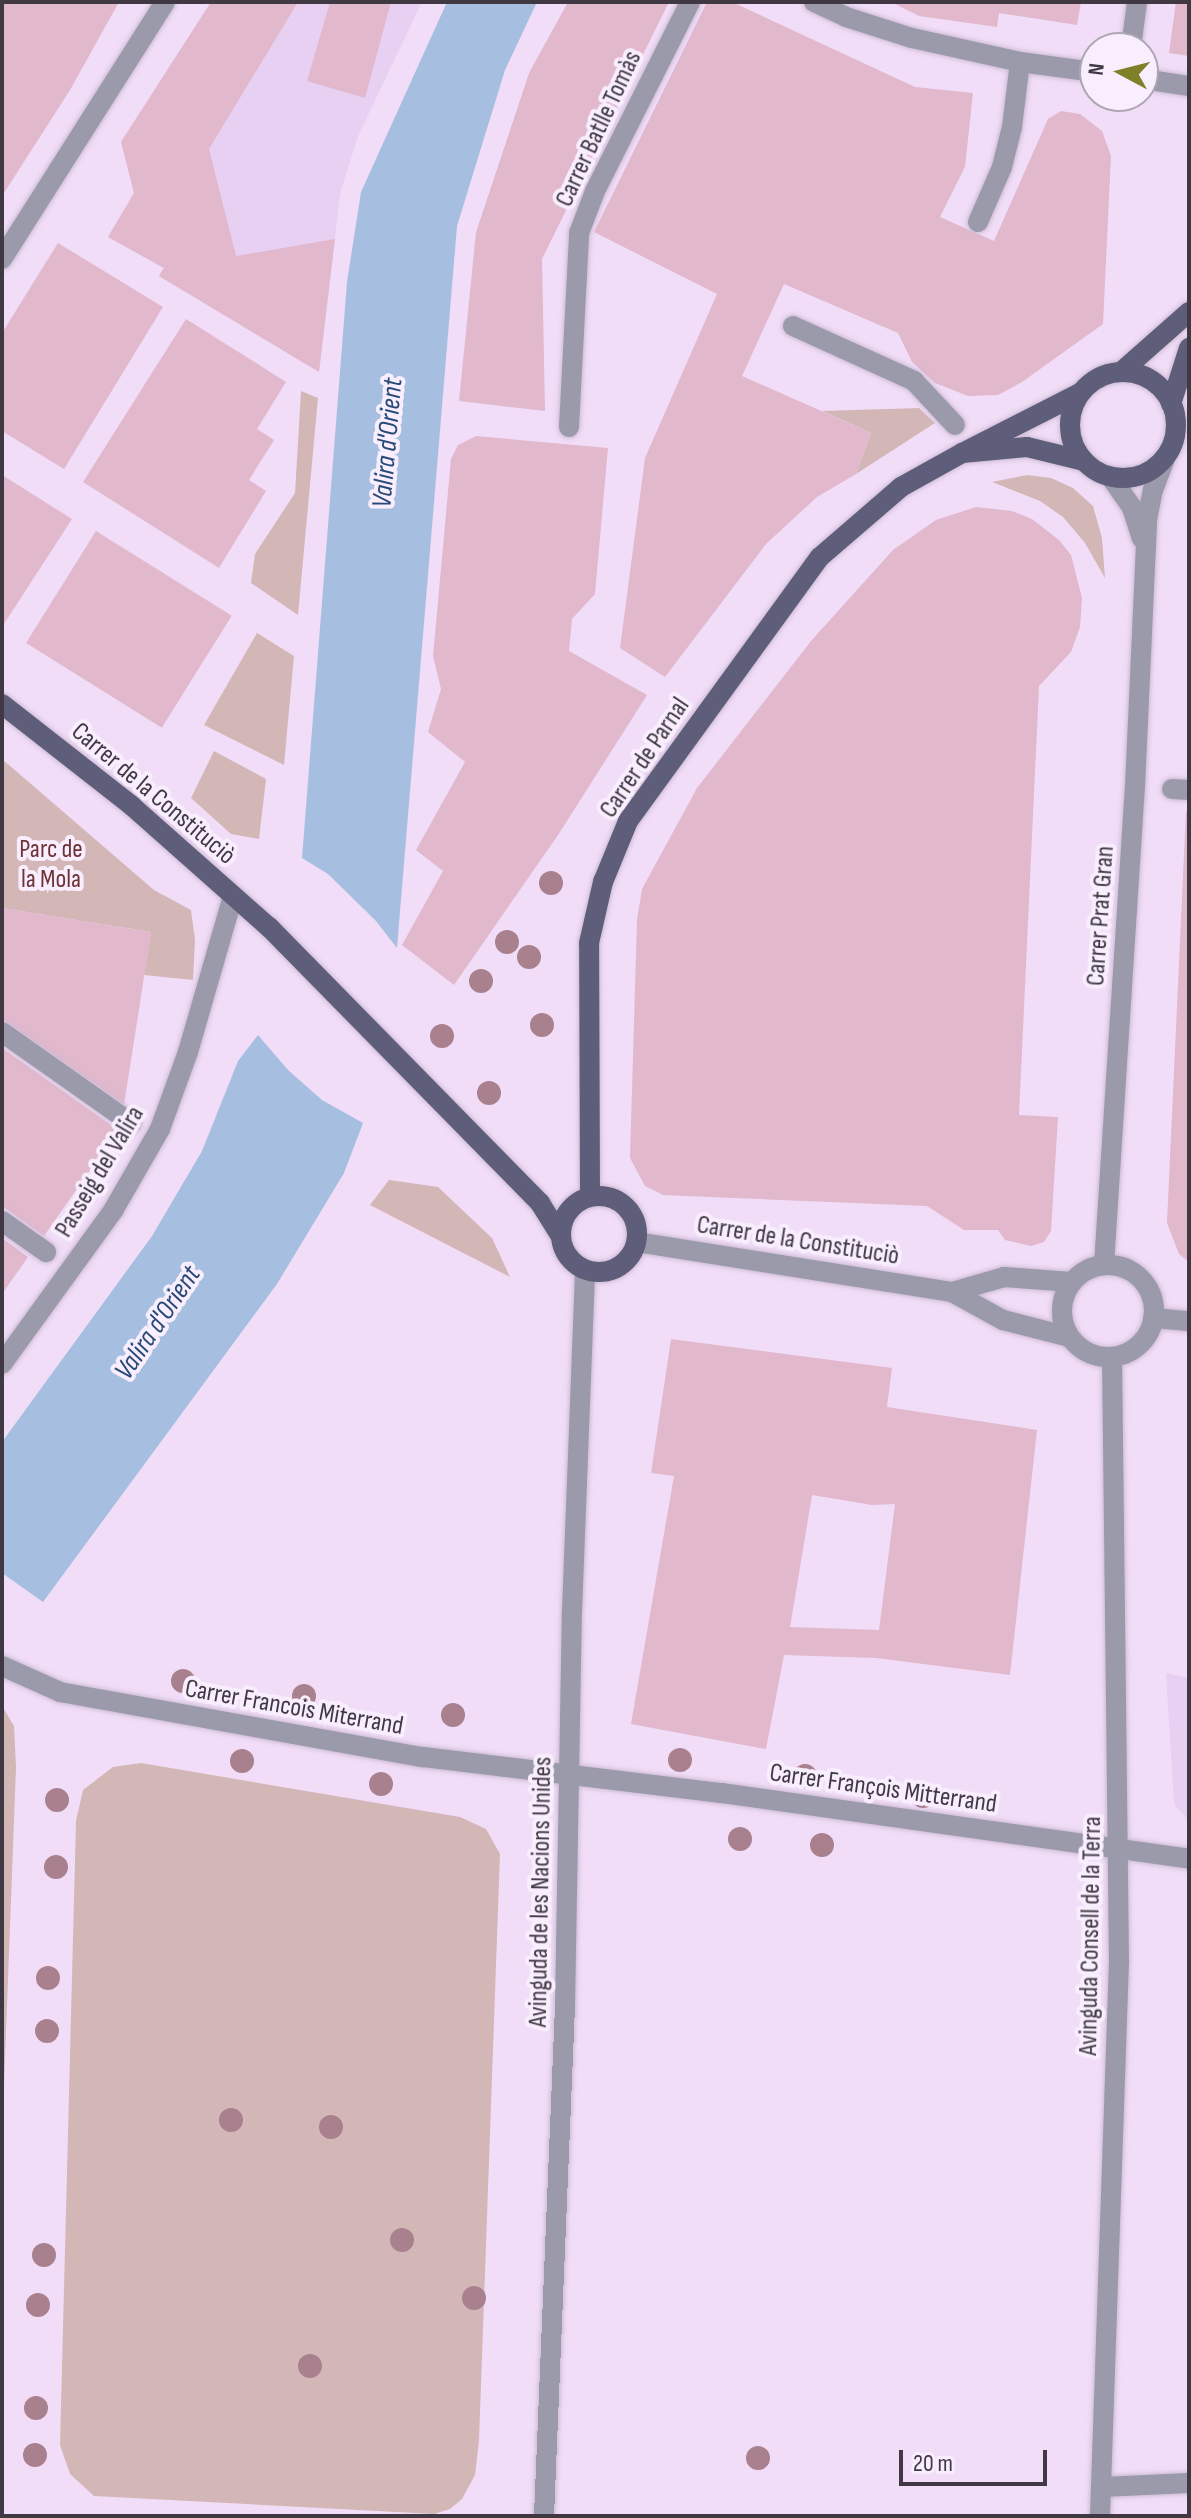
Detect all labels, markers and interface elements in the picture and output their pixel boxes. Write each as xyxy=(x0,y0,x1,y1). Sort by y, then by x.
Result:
north arrow xyxy=(1079,32,1159,112)
street label: Carrer Batlle Tomàs xyxy=(549,46,649,212)
text: N xyxy=(1083,62,1111,77)
water label: Valira d'Orient xyxy=(366,377,410,509)
street label: Carrer de Parnal xyxy=(593,692,697,824)
street label: Carrer de la Constituciò xyxy=(65,716,241,872)
park label: Parc de la Mola xyxy=(19,834,83,896)
street label: Carrer Prat Gran xyxy=(1081,845,1121,987)
street label: Passeig del Valira xyxy=(49,1101,151,1243)
street label: Carrer de la Constituciò xyxy=(695,1210,901,1272)
water label: Valira d'Orient xyxy=(108,1260,208,1386)
street label: Carrer Francois Miterrand xyxy=(182,1673,406,1743)
street label: Avinguda de les Nacions Unides xyxy=(523,1756,559,2028)
street label: Carrer François Mitterrand xyxy=(767,1758,999,1820)
street label: Avinguda Consell de la Terra xyxy=(1073,1816,1109,2056)
scale bar xyxy=(903,2434,1051,2484)
text: 20 m xyxy=(913,2449,953,2478)

